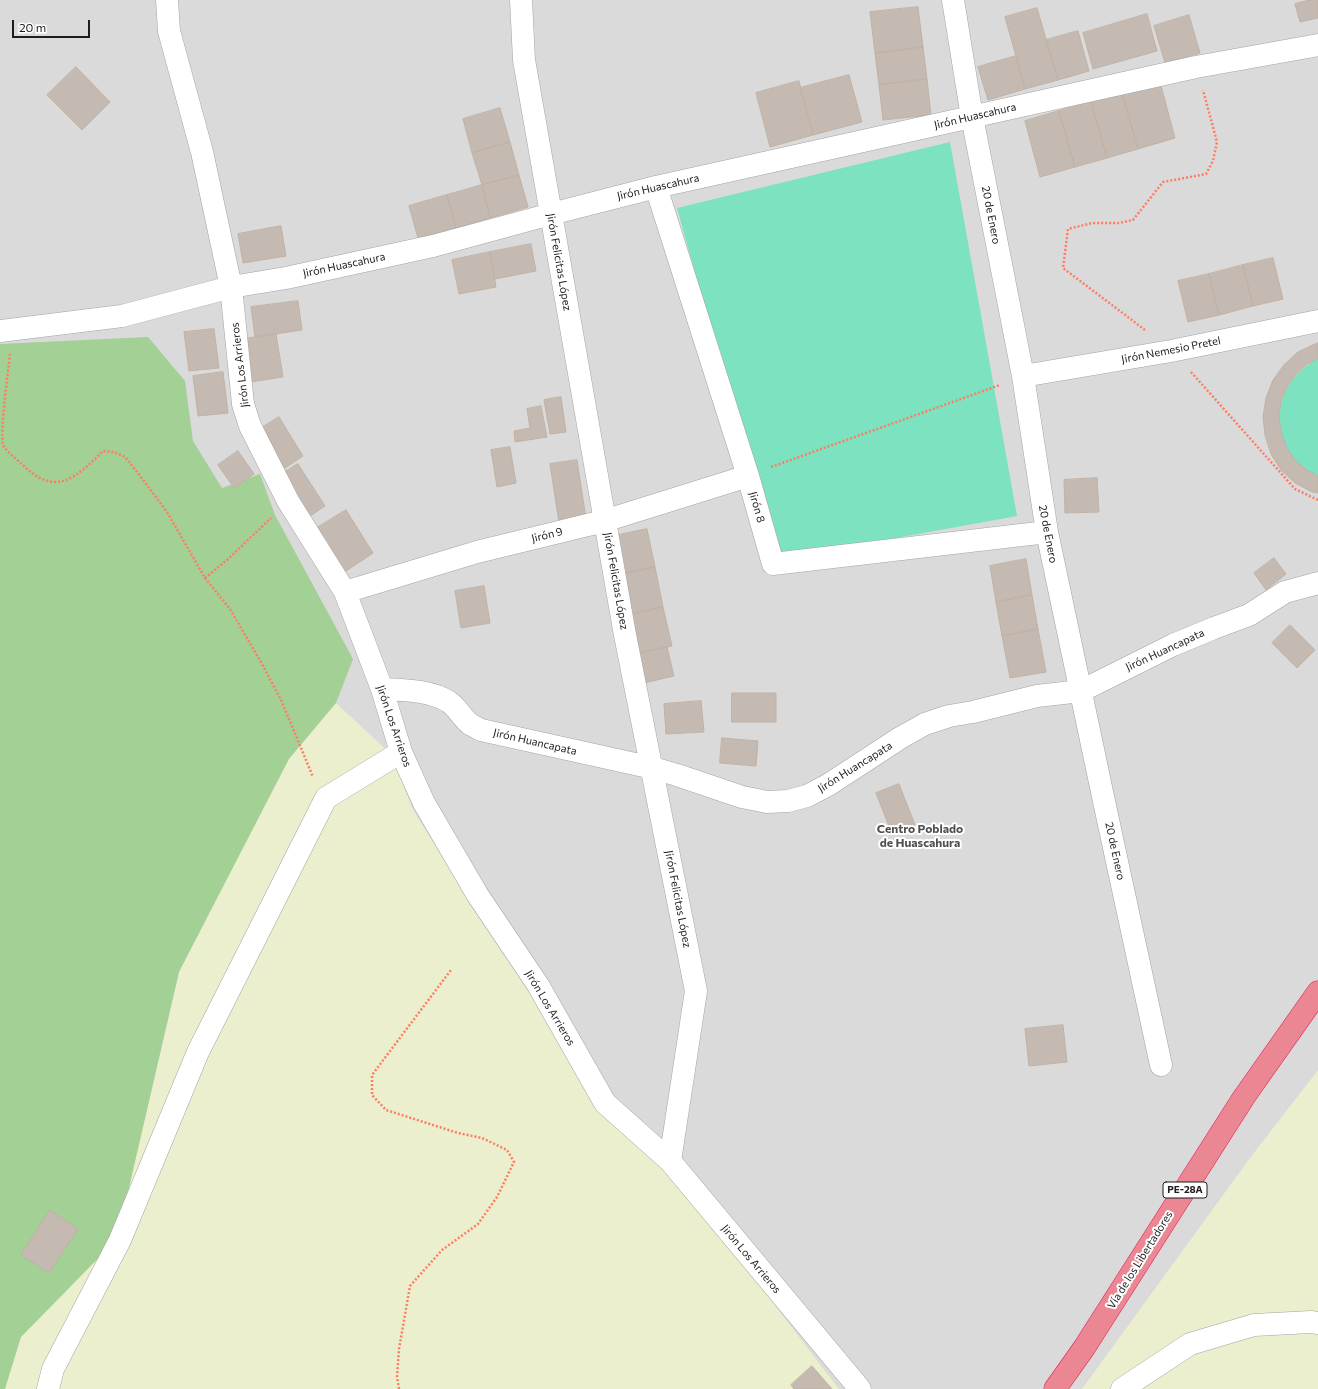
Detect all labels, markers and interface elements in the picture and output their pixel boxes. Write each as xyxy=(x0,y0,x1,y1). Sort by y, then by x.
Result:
scale bar xyxy=(14,12,92,38)
text: 20 m xyxy=(19,20,46,34)
street label: Jirón Huascahura xyxy=(933,100,1017,132)
street label: Jirón Huascahura xyxy=(616,171,700,203)
street label: 20 de Enero xyxy=(979,185,1003,245)
street label: Jirón Felicitas López xyxy=(544,212,574,312)
street label: Jirón Huascahura xyxy=(302,250,386,280)
street label: Jirón Los Arrieros xyxy=(228,322,252,408)
street label: Jirón Nemesio Pretel xyxy=(1120,334,1222,366)
street label: Jirón 8 xyxy=(746,490,768,524)
street label: 20 de Enero xyxy=(1036,504,1060,564)
street label: Jirón 9 xyxy=(530,525,564,545)
street label: Jirón Felicitas López xyxy=(601,531,631,631)
street label: Jirón Huancapata xyxy=(1124,626,1206,674)
street label: Jirón Los Arrieros xyxy=(374,683,414,769)
street label: Jirón Huancapata xyxy=(492,726,578,758)
street label: Jirón Huancapata xyxy=(815,739,895,795)
street label: 20 de Enero xyxy=(1102,821,1128,881)
district label: Centro Poblado de Huascahura xyxy=(877,822,963,850)
street label: Jirón Felicitas López xyxy=(662,849,694,949)
street label: Jirón Los Arrieros xyxy=(522,968,578,1048)
road number: PE-28A xyxy=(1163,1182,1207,1198)
street label: Vía de los Libertadores xyxy=(1105,1209,1175,1311)
street label: Jirón Los Arrieros xyxy=(718,1222,784,1296)

